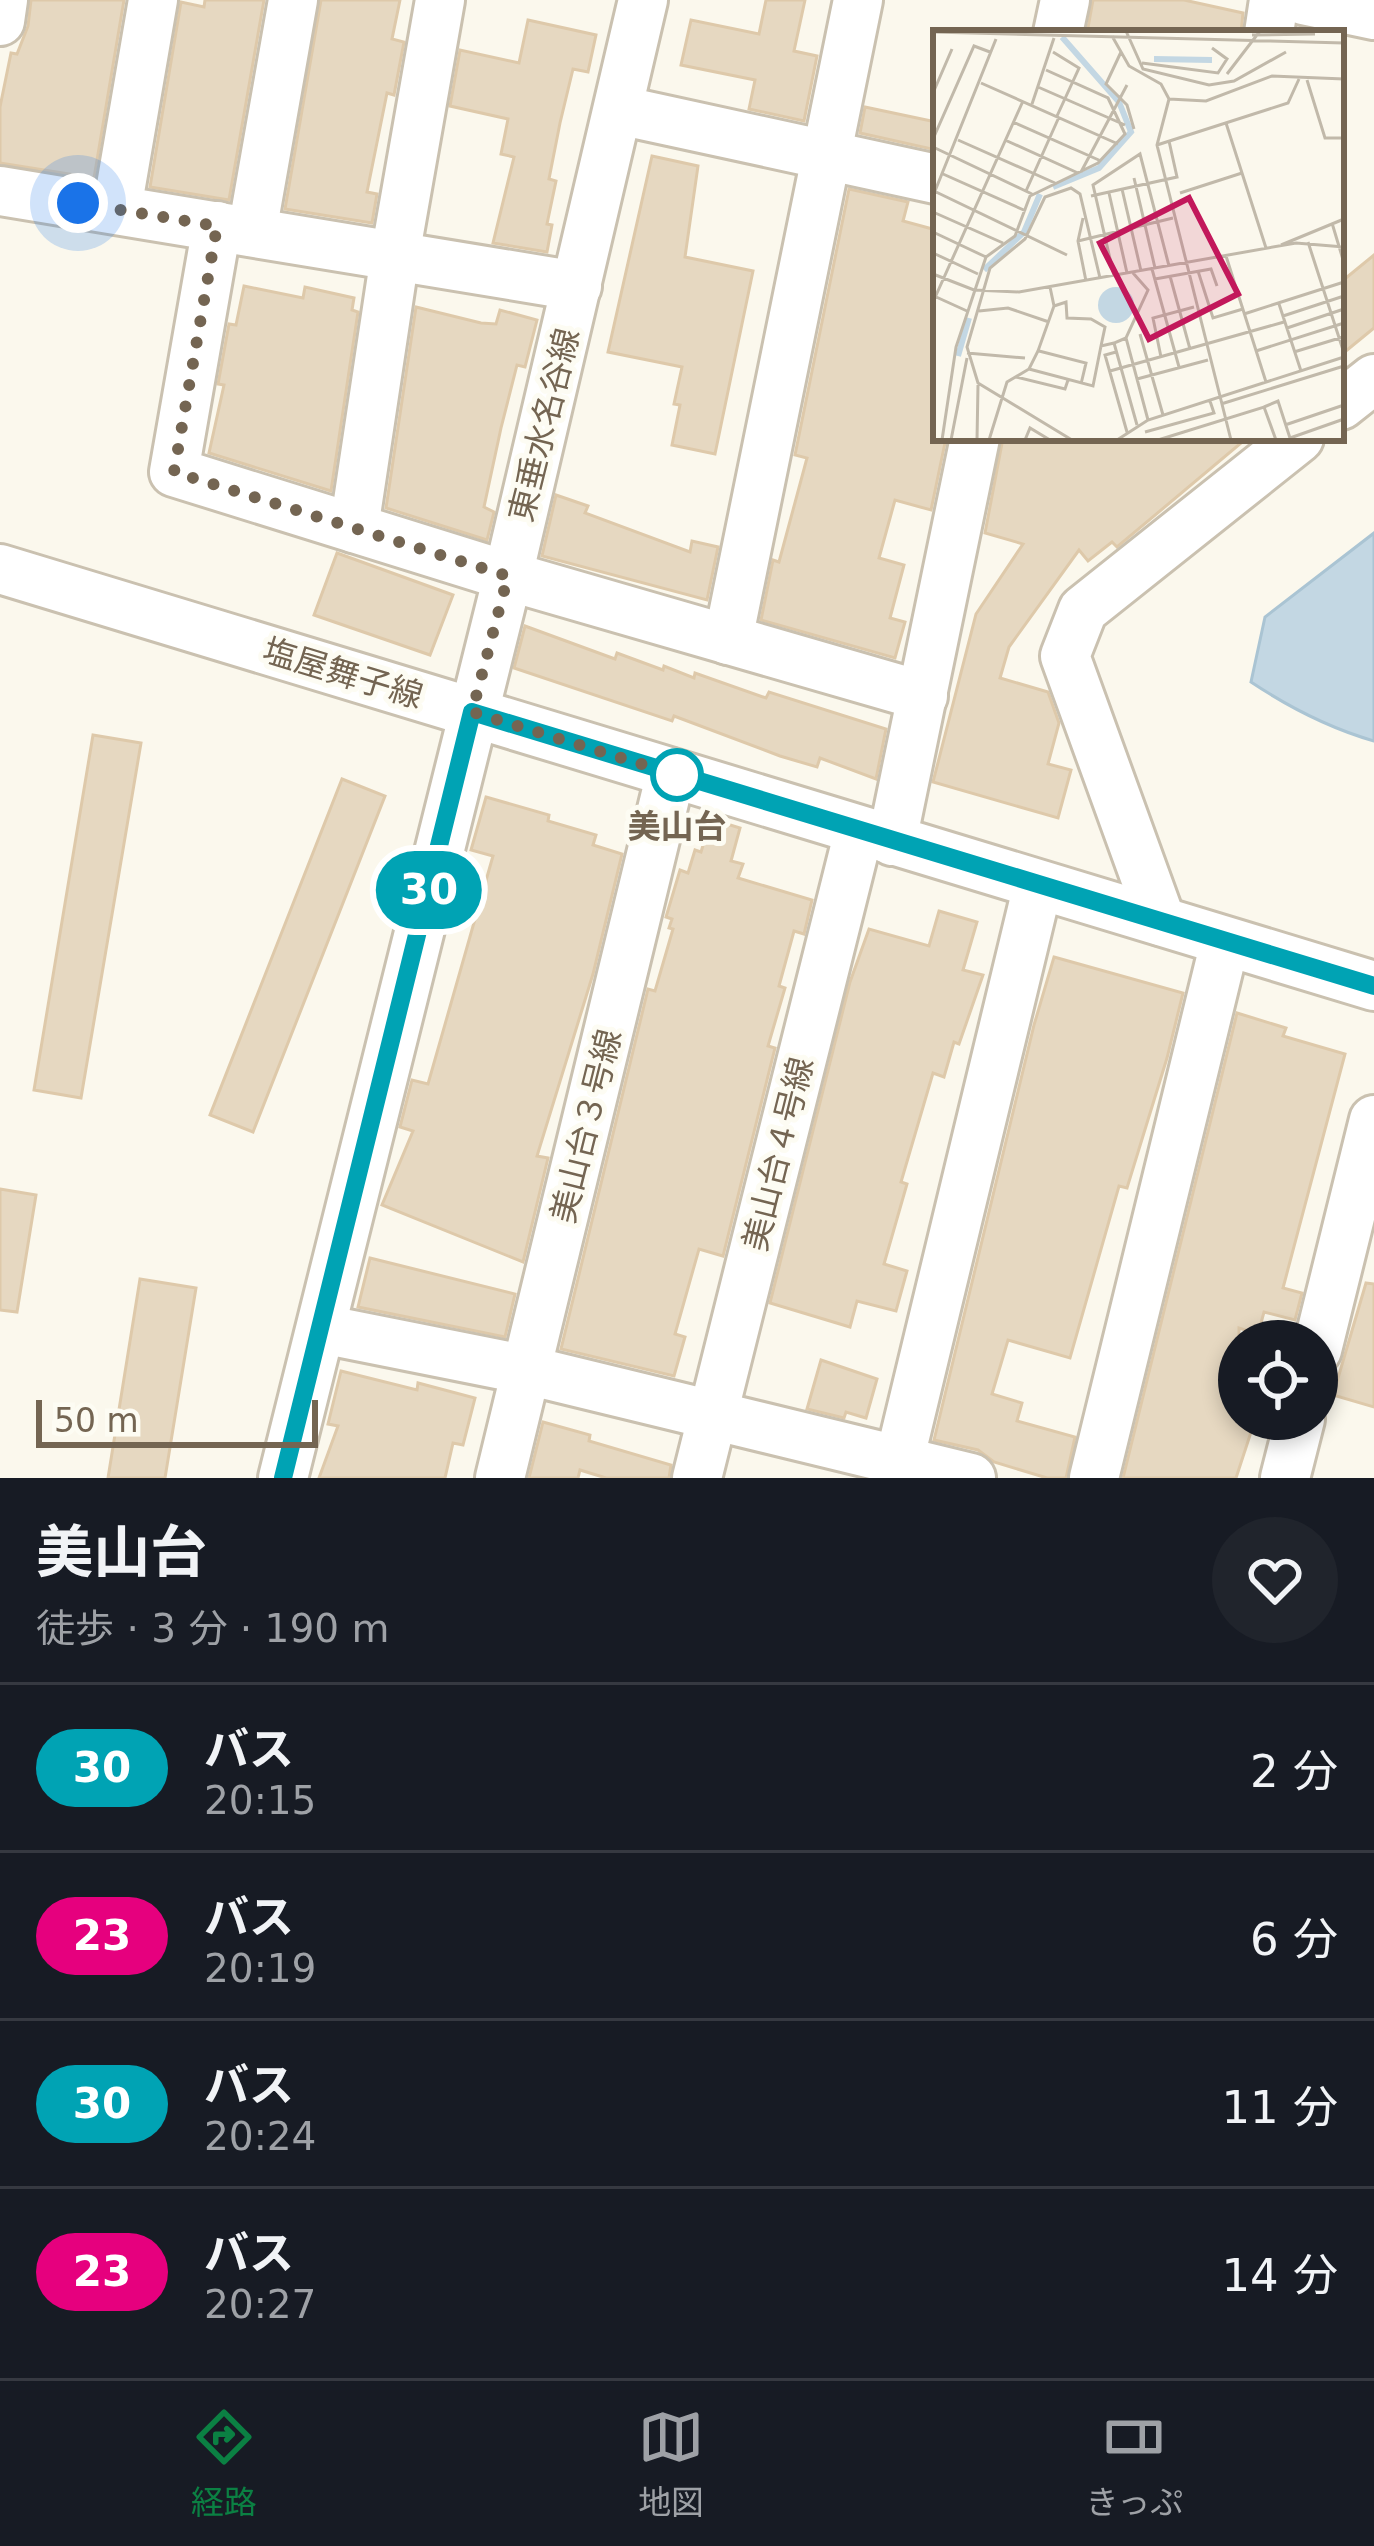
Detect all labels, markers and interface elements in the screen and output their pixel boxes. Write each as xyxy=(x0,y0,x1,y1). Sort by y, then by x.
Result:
inset map xyxy=(933,30,1344,441)
your location xyxy=(48,173,108,233)
street label: 東垂水名谷線 xyxy=(501,324,587,526)
street label: 塩屋舞子線 xyxy=(258,630,428,716)
marker: 美山台 xyxy=(652,750,702,800)
place label: 美山台 xyxy=(628,807,727,846)
line badge: 30 xyxy=(375,851,483,929)
text: 30 xyxy=(400,865,458,914)
street label: 美山台３号線 xyxy=(543,1025,629,1227)
street label: 美山台４号線 xyxy=(735,1053,821,1255)
map controls xyxy=(1218,1320,1338,1440)
button: locate xyxy=(1218,1320,1338,1440)
scale bar xyxy=(36,1394,318,1447)
text: 50 m xyxy=(54,1401,139,1440)
button: heart xyxy=(1212,1517,1338,1643)
text: 美山台 xyxy=(36,1519,207,1585)
text: 徒歩 · 3 分 · 190 m xyxy=(36,1606,389,1651)
text: バス xyxy=(204,1723,294,1776)
text: 30 xyxy=(73,1743,131,1792)
text: 2 分 xyxy=(1250,1745,1338,1798)
text: 20:15 xyxy=(204,1778,316,1823)
text: バス xyxy=(204,1891,294,1944)
text: 23 xyxy=(73,1911,131,1960)
text: 6 分 xyxy=(1250,1913,1338,1966)
text: 20:19 xyxy=(204,1946,316,1991)
text: バス xyxy=(204,2059,294,2112)
text: 30 xyxy=(73,2079,131,2128)
text: 11 分 xyxy=(1221,2081,1338,2134)
text: 20:24 xyxy=(204,2114,316,2159)
text: バス xyxy=(204,2227,294,2280)
text: 23 xyxy=(73,2247,131,2296)
text: 14 分 xyxy=(1221,2249,1338,2302)
text: 20:27 xyxy=(204,2282,316,2327)
tab: 経路 xyxy=(191,2404,257,2524)
tab: 地図 xyxy=(638,2404,704,2524)
tab: きっぷ xyxy=(1086,2404,1183,2524)

